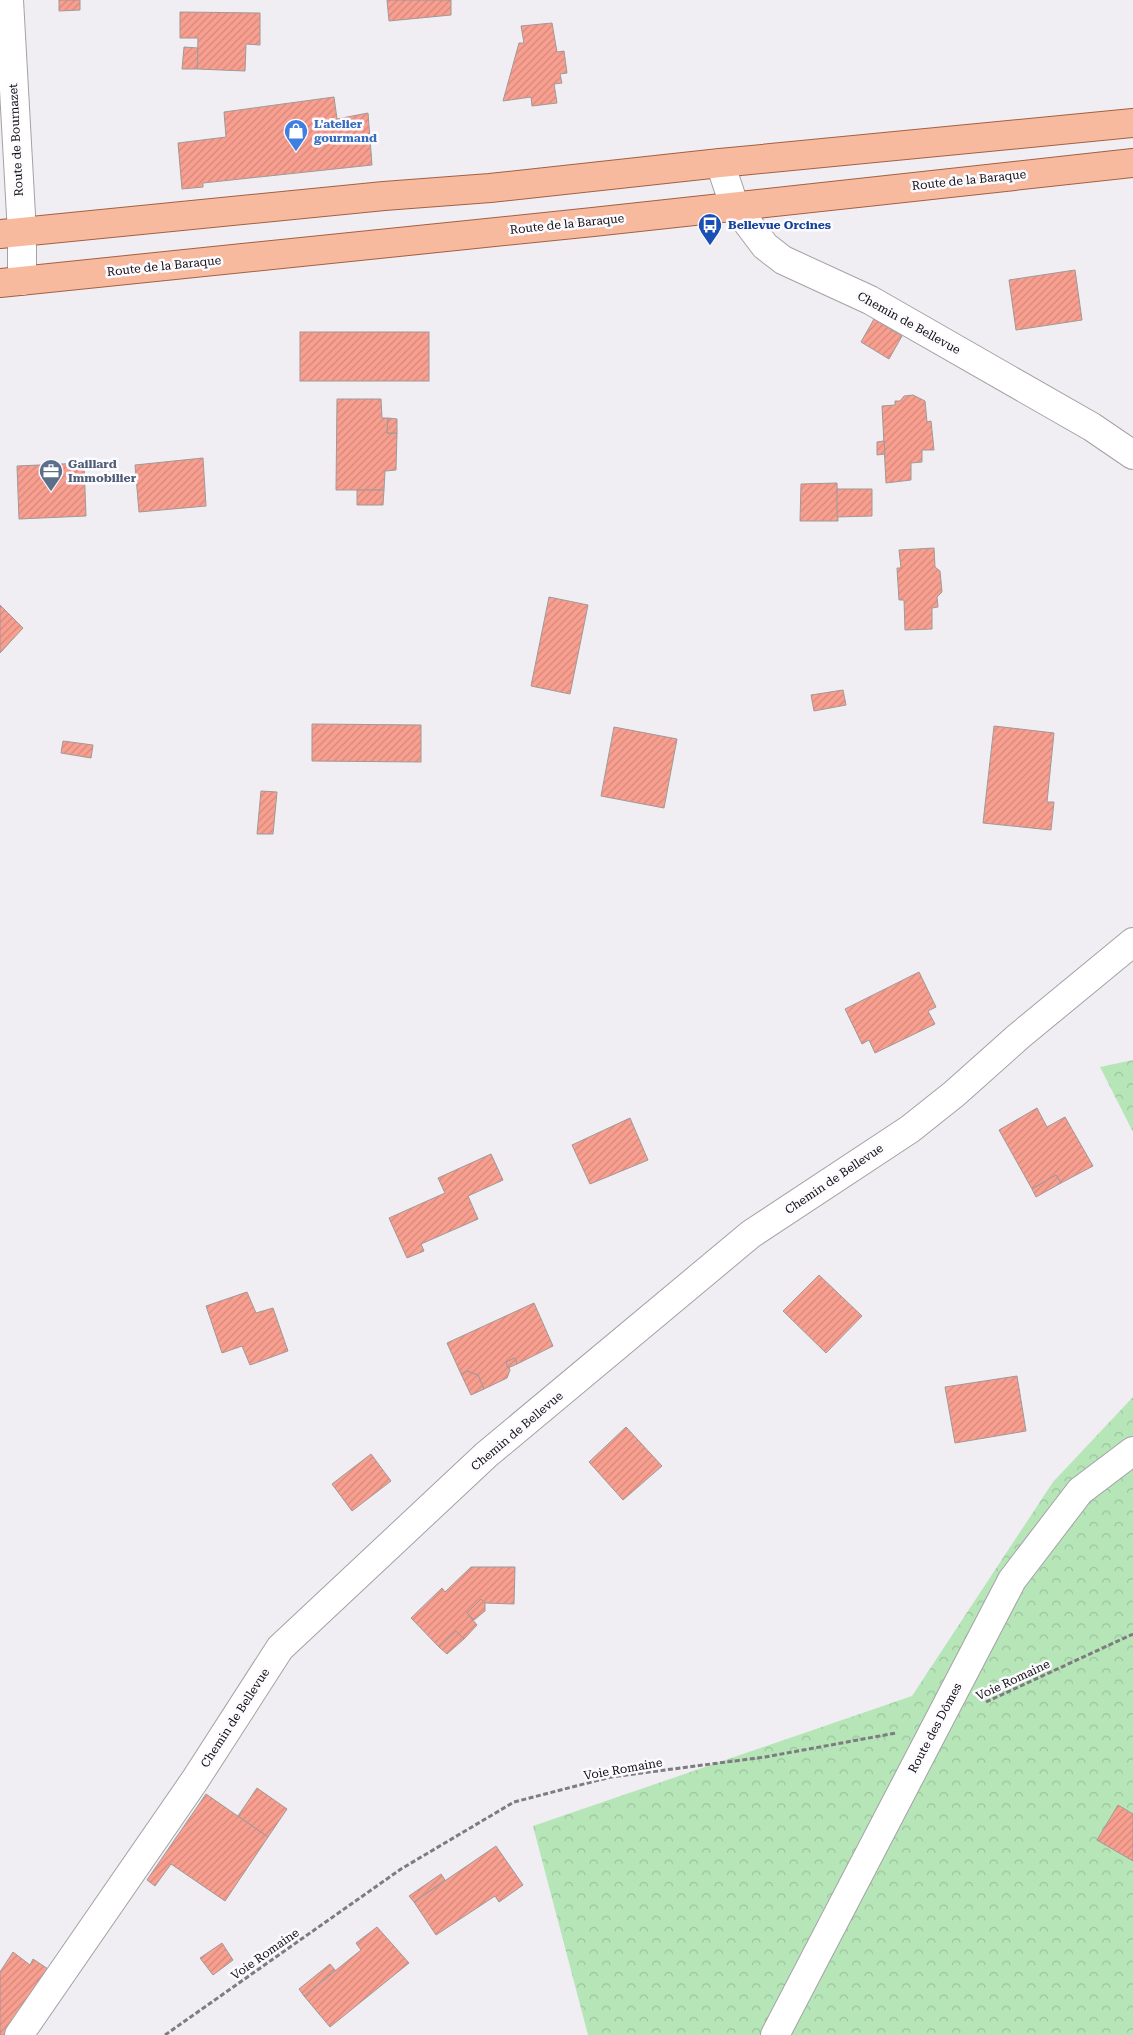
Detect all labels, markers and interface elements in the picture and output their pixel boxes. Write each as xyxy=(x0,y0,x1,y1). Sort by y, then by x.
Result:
street label: Route de Bournazet xyxy=(6,83,26,197)
place label: L'atelier gourmand xyxy=(313,117,377,145)
shop icon: L'atelier gourmand xyxy=(283,118,309,152)
street label: Route de la Baraque xyxy=(911,167,1027,193)
street label: Route de la Baraque xyxy=(509,211,625,237)
bus stop icon: Bellevue Orcines xyxy=(697,212,723,246)
place label: Bellevue Orcines xyxy=(728,218,831,232)
street label: Route de la Baraque xyxy=(106,253,222,279)
street label: Chemin de Bellevue xyxy=(855,289,963,357)
place label: Gaillard Immobilier xyxy=(68,457,137,485)
office icon: Gaillard Immobilier xyxy=(38,458,64,492)
street label: Chemin de Bellevue xyxy=(782,1141,886,1217)
street label: Chemin de Bellevue xyxy=(468,1388,566,1473)
street label: Voie Romaine xyxy=(974,1657,1052,1703)
street label: Chemin de Bellevue xyxy=(198,1665,273,1770)
street label: Route des Dômes xyxy=(905,1680,965,1775)
street label: Voie Romaine xyxy=(583,1755,664,1783)
street label: Voie Romaine xyxy=(228,1925,302,1983)

